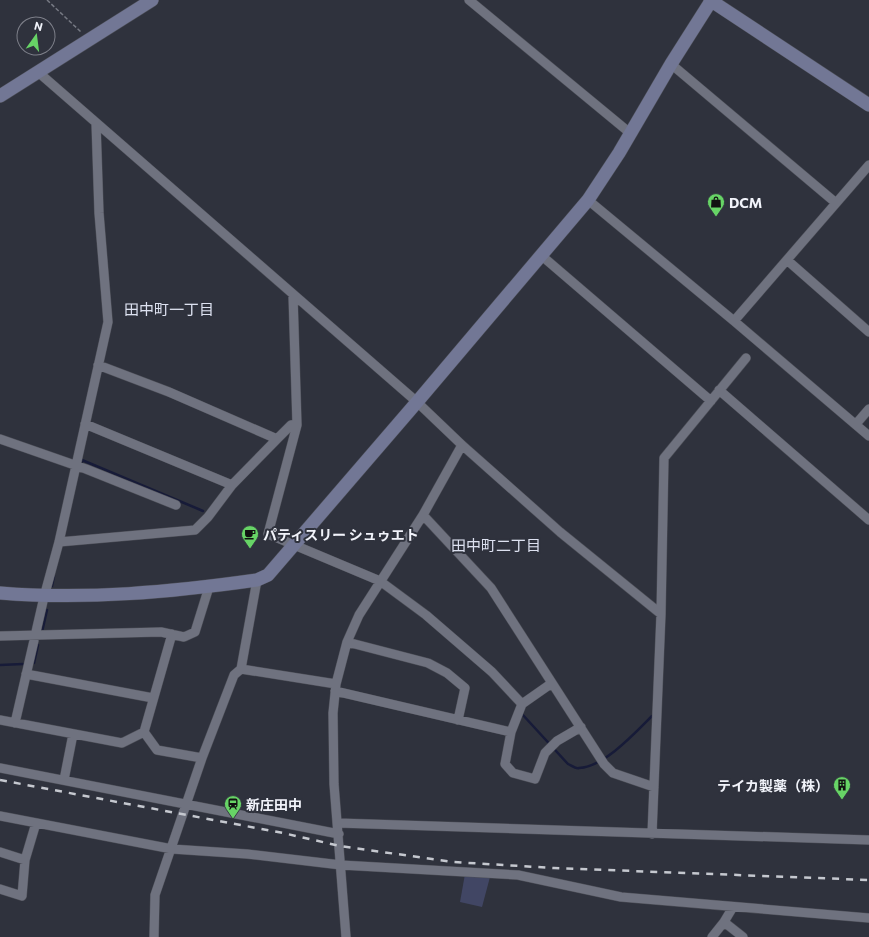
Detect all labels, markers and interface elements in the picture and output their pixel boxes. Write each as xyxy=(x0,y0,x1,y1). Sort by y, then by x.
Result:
north arrow xyxy=(16,16,56,56)
text: N xyxy=(33,19,44,33)
shop icon: DCM xyxy=(706,192,726,217)
place label: DCM xyxy=(729,194,762,211)
district label: 田中町一丁目 xyxy=(124,300,214,318)
cafe icon: パティスリー シュゥエト xyxy=(240,524,260,549)
place label: パティスリー シュゥエト xyxy=(263,526,419,543)
district label: 田中町二丁目 xyxy=(451,536,541,554)
building icon: テイカ製薬（株） xyxy=(832,775,852,800)
place label: テイカ製薬（株） xyxy=(717,777,829,794)
station icon: 新庄田中 xyxy=(223,794,243,819)
place label: 新庄田中 xyxy=(246,796,302,813)

